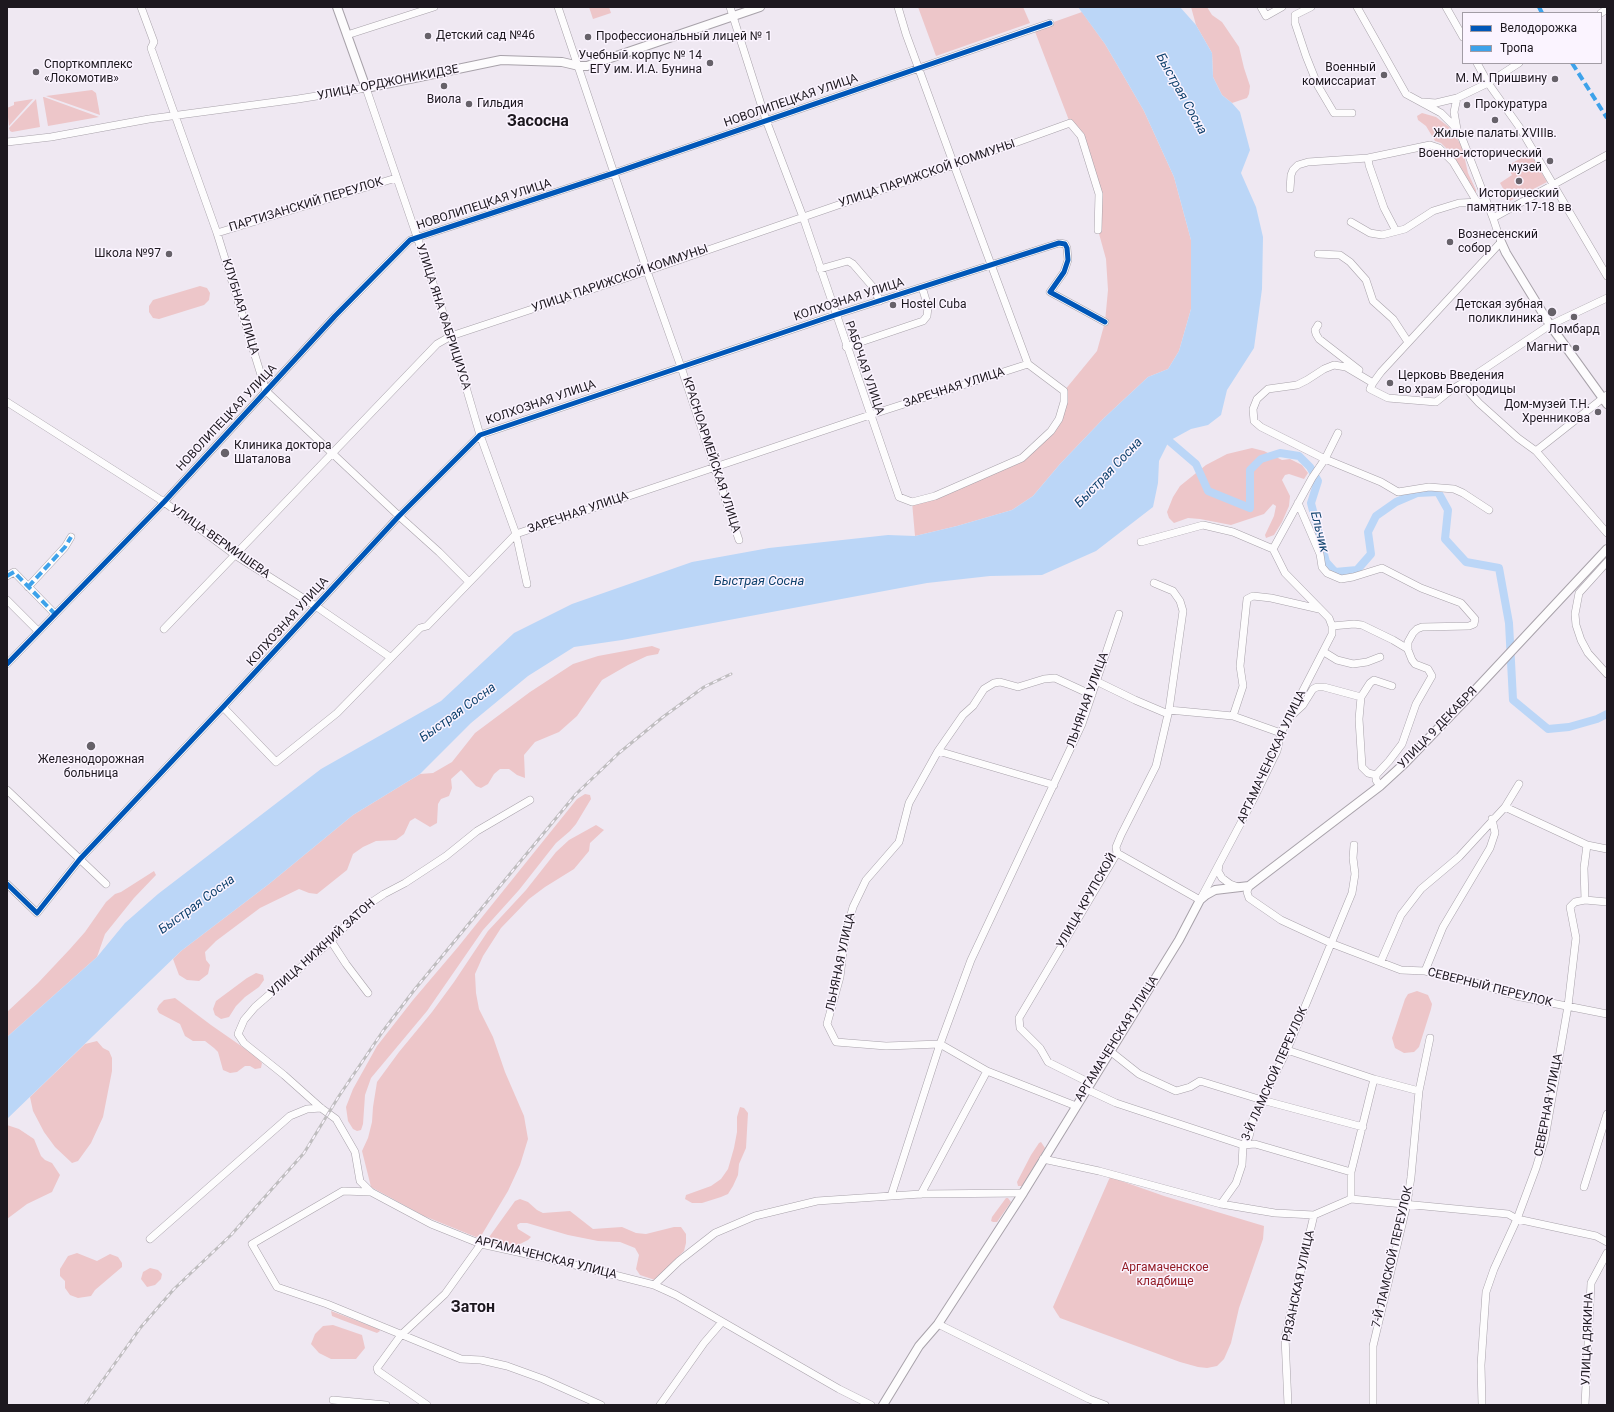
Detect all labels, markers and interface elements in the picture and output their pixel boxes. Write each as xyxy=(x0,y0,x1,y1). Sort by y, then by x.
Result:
legend xyxy=(1462,12,1602,64)
text: Велодорожка xyxy=(1500,21,1577,35)
place label: Детский сад №46 xyxy=(436,29,535,43)
place label: Профессиональный лицей № 1 xyxy=(596,30,772,44)
marker: Детский сад №46 xyxy=(423,31,433,41)
marker: Профессиональный лицей № 1 xyxy=(583,32,593,42)
text: Тропа xyxy=(1500,41,1534,55)
place label: Учебный корпус № 14 ЕГУ им. И.А. Бунина xyxy=(578,49,702,77)
water label: Быстрая Сосна xyxy=(1152,51,1210,137)
place label: Спорткомплекс «Локомотив» xyxy=(44,58,133,86)
marker: Учебный корпус № 14 ЕГУ им. И.А. Бунина xyxy=(705,58,715,68)
place label: Военный комиссариат xyxy=(1302,61,1376,89)
street label: УЛИЦА ОРДЖОНИКИДЗЕ xyxy=(316,62,460,104)
marker: Спорткомплекс «Локомотив» xyxy=(31,67,41,77)
marker: Военный комиссариат xyxy=(1379,70,1389,80)
street label: НОВОЛИПЕЦКАЯ УЛИЦА xyxy=(722,71,860,131)
place label: М. М. Пришвину xyxy=(1455,72,1547,86)
marker: М. М. Пришвину xyxy=(1550,74,1560,84)
marker: Виола xyxy=(439,81,449,91)
place label: Виола xyxy=(427,93,461,107)
place label: Гильдия xyxy=(477,97,524,111)
place label: Прокуратура xyxy=(1475,98,1547,112)
marker: Гильдия xyxy=(464,99,474,109)
marker: Прокуратура xyxy=(1462,100,1472,110)
district label: Засосна xyxy=(507,112,569,132)
marker: Жилые палаты XVIIIв. xyxy=(1490,115,1500,125)
place label: Жилые палаты XVIIIв. xyxy=(1433,127,1557,141)
street label: УЛИЦА ПАРИЖСКОЙ КОММУНЫ xyxy=(837,137,1017,211)
place label: Военно-исторический музей xyxy=(1419,147,1542,175)
marker: Военно-исторический музей xyxy=(1545,156,1555,166)
street label: ПАРТИЗАНСКИЙ ПЕРЕУЛОК xyxy=(227,175,385,235)
street label: НОВОЛИПЕЦКАЯ УЛИЦА xyxy=(415,176,553,234)
marker: Исторический памятник 17-18 вв xyxy=(1514,176,1524,186)
place label: Исторический памятник 17-18 вв xyxy=(1466,187,1572,215)
place label: Вознесенский собор xyxy=(1458,228,1538,256)
marker: Вознесенский собор xyxy=(1445,237,1455,247)
street label: УЛИЦА ЯНА ФАБРИЦИУСА xyxy=(413,242,473,392)
street label: УЛИЦА ПАРИЖСКОЙ КОММУНЫ xyxy=(530,242,710,316)
place label: Школа №97 xyxy=(94,247,161,261)
marker: Школа №97 xyxy=(164,249,174,259)
street label: КЛУБНАЯ УЛИЦА xyxy=(219,257,261,357)
street label: КОЛХОЗНАЯ УЛИЦА xyxy=(792,275,906,325)
place label: Hostel Cuba xyxy=(901,298,966,312)
place label: Детская зубная поликлиника xyxy=(1455,298,1543,326)
marker: Hostel Cuba xyxy=(888,300,898,310)
marker: Детская зубная поликлиника xyxy=(1546,306,1558,318)
marker: Ломбард xyxy=(1569,312,1579,322)
street label: РАБОЧАЯ УЛИЦА xyxy=(841,319,887,417)
place label: Ломбард xyxy=(1548,323,1600,337)
place label: Магнит xyxy=(1526,341,1568,355)
marker: Магнит xyxy=(1571,343,1581,353)
street label: НОВОЛИПЕЦКАЯ УЛИЦА xyxy=(174,362,280,474)
street label: ЗАРЕЧНАЯ УЛИЦА xyxy=(902,365,1006,411)
place label: Церковь Введения во храм Богородицы xyxy=(1398,369,1516,397)
street label: КРАСНОАРМЕЙСКАЯ УЛИЦА xyxy=(679,375,743,535)
street label: КОЛХОЗНАЯ УЛИЦА xyxy=(484,377,598,429)
marker: Церковь Введения во храм Богородицы xyxy=(1385,378,1395,388)
place label: Дом-музей Т.Н. Хренникова xyxy=(1504,398,1590,426)
marker: Дом-музей Т.Н. Хренникова xyxy=(1593,407,1603,417)
water label: Быстрая Сосна xyxy=(1072,435,1146,511)
place label: Клиника доктора Шаталова xyxy=(234,439,332,467)
marker: Клиника доктора Шаталова xyxy=(219,447,231,459)
street label: ЗАРЕЧНАЯ УЛИЦА xyxy=(526,489,630,537)
street label: УЛИЦА ВЕРМИШЕВА xyxy=(167,502,273,582)
water label: Ельчик xyxy=(1306,510,1332,554)
street label: КОЛХОЗНАЯ УЛИЦА xyxy=(244,574,332,670)
water label: Быстрая Сосна xyxy=(714,574,804,590)
street label: ЛЬНЯНАЯ УЛИЦА xyxy=(1064,650,1112,750)
water label: Быстрая Сосна xyxy=(417,680,499,746)
street label: УЛИЦА 9 ДЕКАБРЯ xyxy=(1395,684,1481,772)
street label: АРГАМАЧЕНСКАЯ УЛИЦА xyxy=(1235,688,1309,826)
marker: Железнодорожная больница xyxy=(85,740,97,752)
place label: Железнодорожная больница xyxy=(38,753,144,781)
street label: УЛИЦА КРУПСКОЙ xyxy=(1054,851,1120,951)
water label: Быстрая Сосна xyxy=(156,872,238,938)
street label: УЛИЦА НИЖНИЙ ЗАТОН xyxy=(266,896,378,1000)
street label: ЛЬНЯНАЯ УЛИЦА xyxy=(824,911,858,1013)
street label: СЕВЕРНЫЙ ПЕРЕУЛОК xyxy=(1426,965,1554,1011)
street label: АРГАМАЧЕНСКАЯ УЛИЦА xyxy=(1072,974,1162,1104)
street label: 3-Й ЛАМСКОЙ ПЕРЕУЛОК xyxy=(1239,1005,1311,1143)
street label: СЕВЕРНАЯ УЛИЦА xyxy=(1532,1052,1566,1158)
street label: 7-Й ЛАМСКОЙ ПЕРЕУЛОК xyxy=(1370,1185,1416,1329)
street label: РЯЗАНСКАЯ УЛИЦА xyxy=(1280,1229,1318,1343)
street label: АРГАМАЧЕНСКАЯ УЛИЦА xyxy=(474,1233,618,1283)
park label: Аргамаченское кладбище xyxy=(1121,1261,1209,1289)
street label: УЛИЦА ДЯКИНА xyxy=(1579,1292,1597,1386)
district label: Затон xyxy=(451,1298,495,1318)

